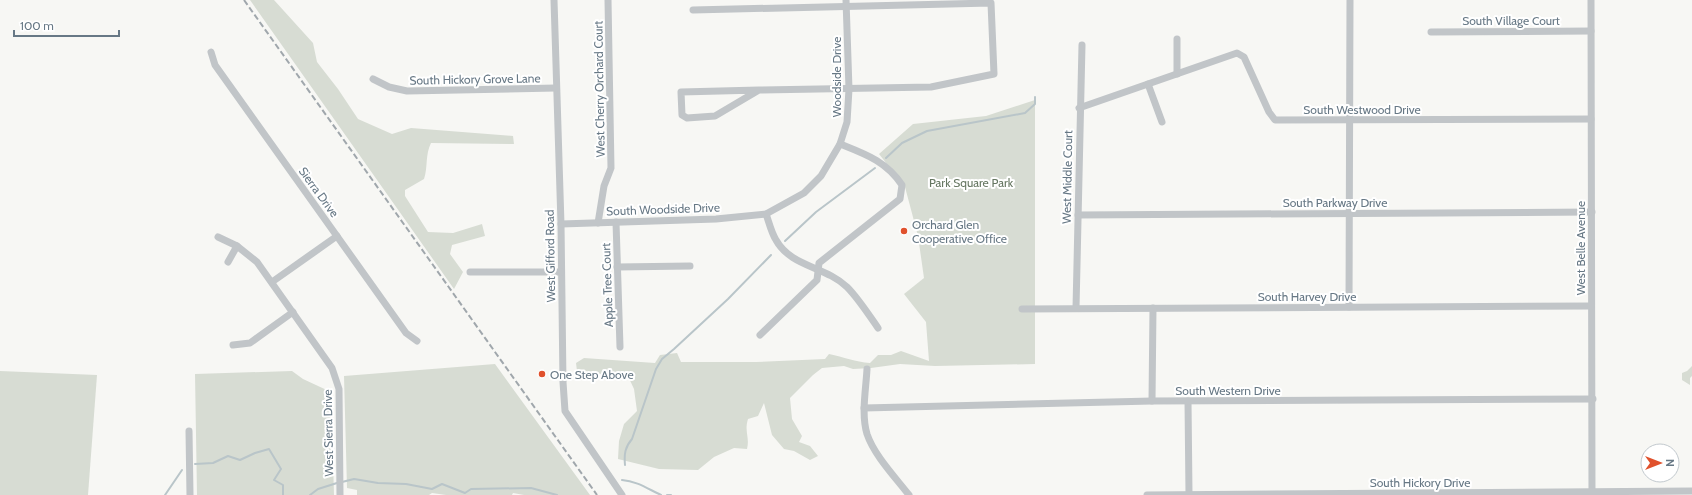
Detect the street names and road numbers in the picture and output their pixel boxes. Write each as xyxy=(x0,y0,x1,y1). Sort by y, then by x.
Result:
street label: South Village Court xyxy=(1462,13,1560,28)
street label: West Cherry Orchard Court xyxy=(590,21,608,157)
street label: Woodside Drive xyxy=(829,37,844,117)
street label: South Hickory Grove Lane xyxy=(409,70,541,88)
street label: South Westwood Drive xyxy=(1303,102,1421,117)
street label: West Middle Court xyxy=(1059,130,1075,224)
street label: Sierra Drive xyxy=(296,164,342,220)
street label: South Parkway Drive xyxy=(1283,195,1387,210)
street label: South Woodside Drive xyxy=(606,200,720,218)
street label: West Belle Avenue xyxy=(1573,201,1588,295)
street label: West Gifford Road xyxy=(542,210,558,302)
street label: Apple Tree Court xyxy=(598,243,616,327)
street label: South Harvey Drive xyxy=(1258,289,1356,304)
street label: South Western Drive xyxy=(1175,383,1281,398)
street label: West Sierra Drive xyxy=(320,389,336,477)
street label: South Hickory Drive xyxy=(1370,475,1470,490)

